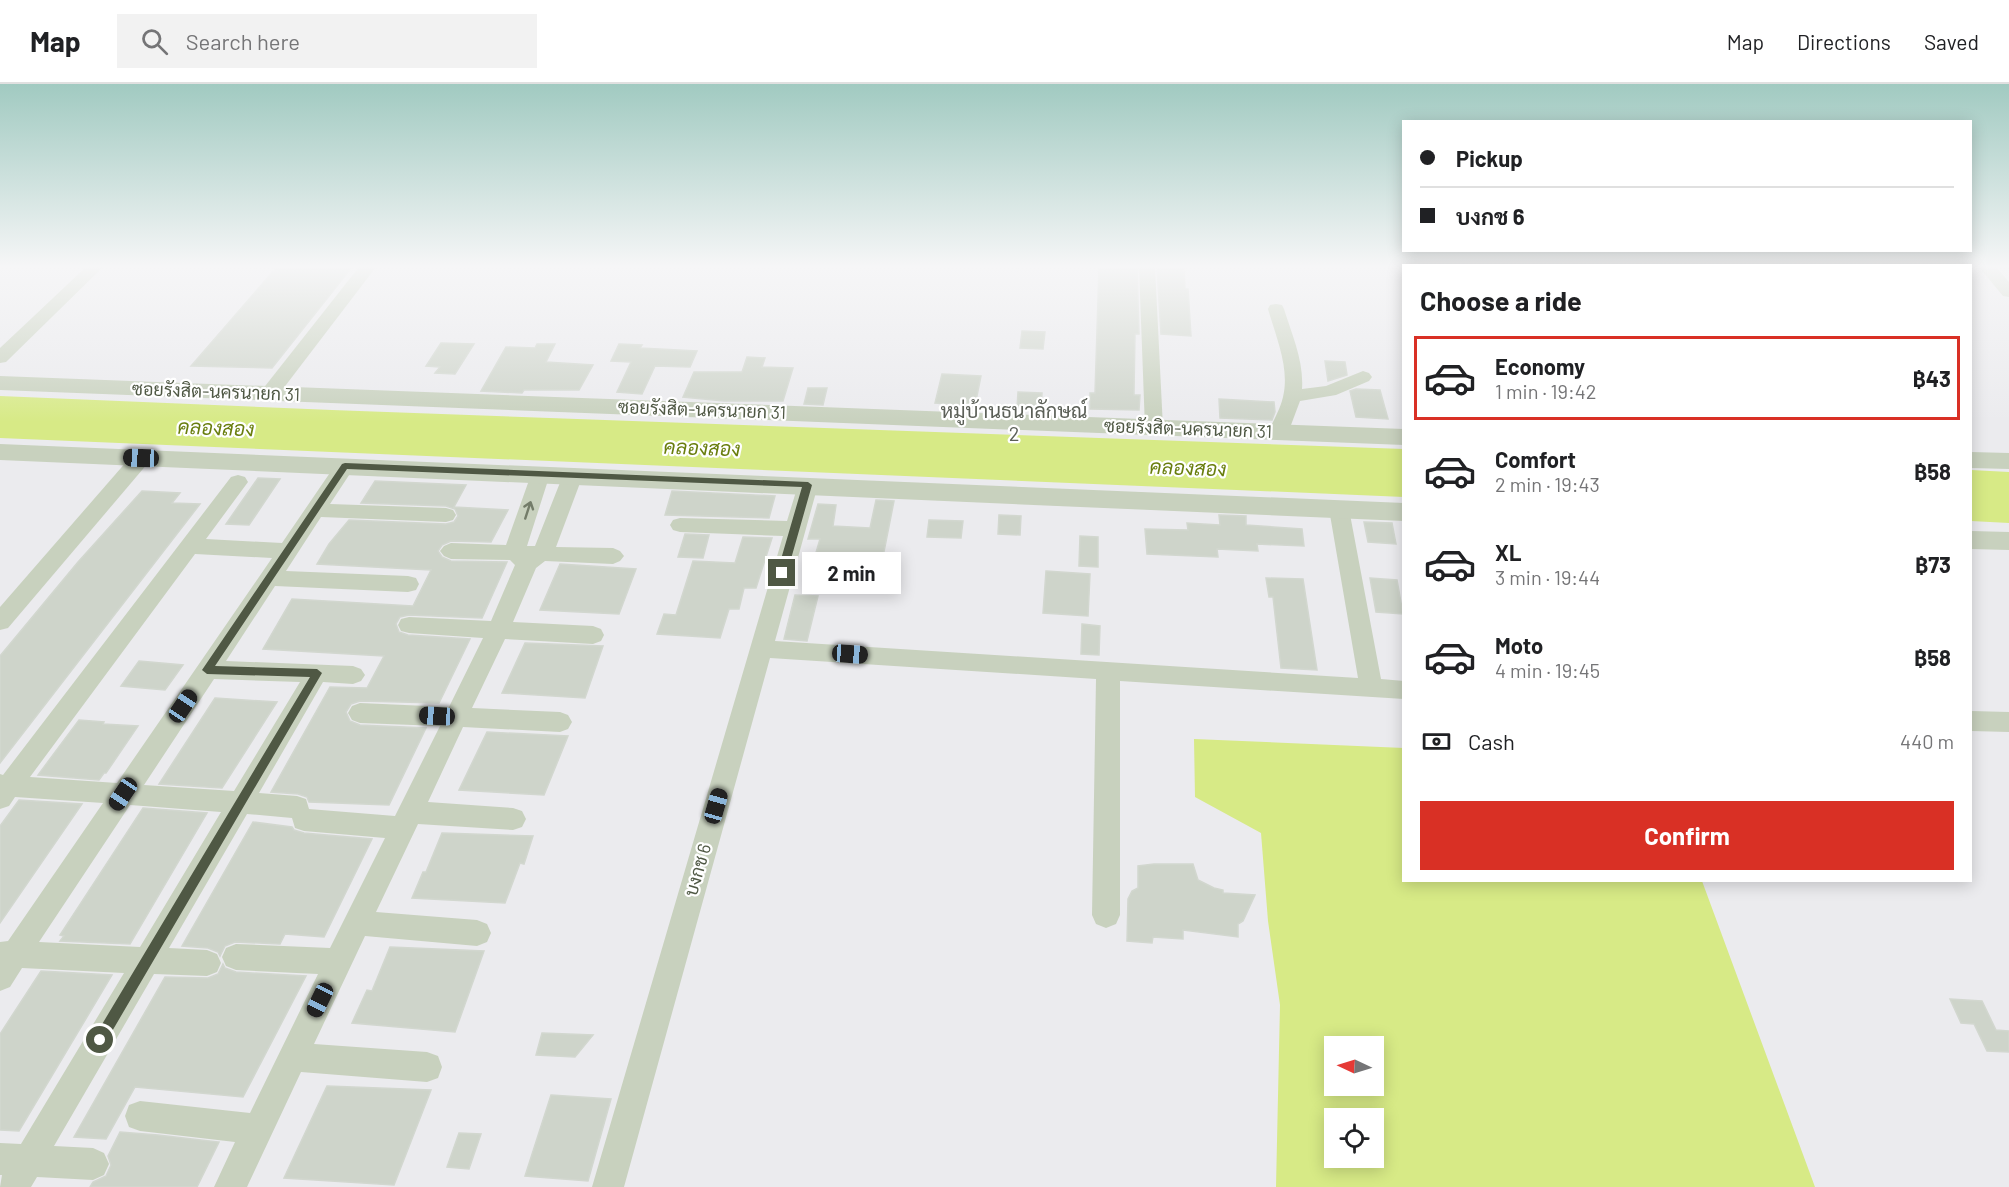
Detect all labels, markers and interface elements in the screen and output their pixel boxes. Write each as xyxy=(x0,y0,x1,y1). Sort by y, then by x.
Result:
search box xyxy=(117,14,537,68)
text: Map xyxy=(30,24,81,58)
icon: search xyxy=(138,25,171,58)
text: Search here xyxy=(186,28,300,54)
text: Map xyxy=(1727,29,1764,54)
text: Directions xyxy=(1797,29,1891,54)
text: Saved xyxy=(1924,29,1979,54)
text: Pickup xyxy=(1456,145,1523,171)
text: บงกช 6 xyxy=(1456,203,1525,229)
text: Choose a ride xyxy=(1420,284,1582,316)
icon: car xyxy=(1423,351,1477,405)
text: Economy xyxy=(1495,353,1585,379)
text: ฿43 xyxy=(1913,365,1951,391)
street label: ซอยรังสิต-นครนายก 31 xyxy=(132,377,300,405)
text: 1 min · 19:42 xyxy=(1495,379,1597,403)
street label: ซอยรังสิต-นครนายก 31 xyxy=(618,395,786,423)
district label: หมู่บ้านธนาลักษณ์ 2 xyxy=(941,397,1087,445)
water label: คลองสอง xyxy=(177,414,255,440)
street label: ซอยรังสิต-นครนายก 31 xyxy=(1104,414,1272,442)
water label: คลองสอง xyxy=(663,434,741,460)
icon: car xyxy=(1423,444,1477,498)
text: Comfort xyxy=(1495,446,1576,472)
car xyxy=(123,448,159,468)
water label: คลองสอง xyxy=(1149,454,1227,480)
text: ฿58 xyxy=(1914,458,1951,484)
text: 2 min · 19:43 xyxy=(1495,472,1600,496)
one-way arrow xyxy=(524,501,535,520)
icon: car xyxy=(1423,537,1477,591)
text: XL xyxy=(1495,539,1521,565)
text: ฿73 xyxy=(1915,551,1951,577)
callout: 2 min xyxy=(803,552,902,594)
route end xyxy=(768,559,795,586)
text: 2 min xyxy=(828,561,875,585)
text: 3 min · 19:44 xyxy=(1495,565,1600,589)
icon: car xyxy=(1423,630,1477,684)
text: Moto xyxy=(1495,632,1543,658)
car xyxy=(831,644,869,664)
text: ฿58 xyxy=(1914,644,1951,670)
text: 4 min · 19:45 xyxy=(1495,658,1600,682)
car xyxy=(165,686,201,726)
car xyxy=(419,706,455,726)
icon: cash xyxy=(1420,725,1453,758)
text: Cash xyxy=(1468,728,1515,754)
text: 440 m xyxy=(1900,729,1954,753)
car xyxy=(105,774,141,814)
car xyxy=(702,786,730,826)
button: Confirm xyxy=(1420,801,1954,870)
street label: บงกช 6 xyxy=(679,841,715,899)
car xyxy=(304,980,336,1020)
route start xyxy=(86,1026,113,1053)
north arrow xyxy=(1324,1036,1384,1096)
map controls xyxy=(1324,1036,1384,1168)
button: locate xyxy=(1324,1108,1384,1168)

